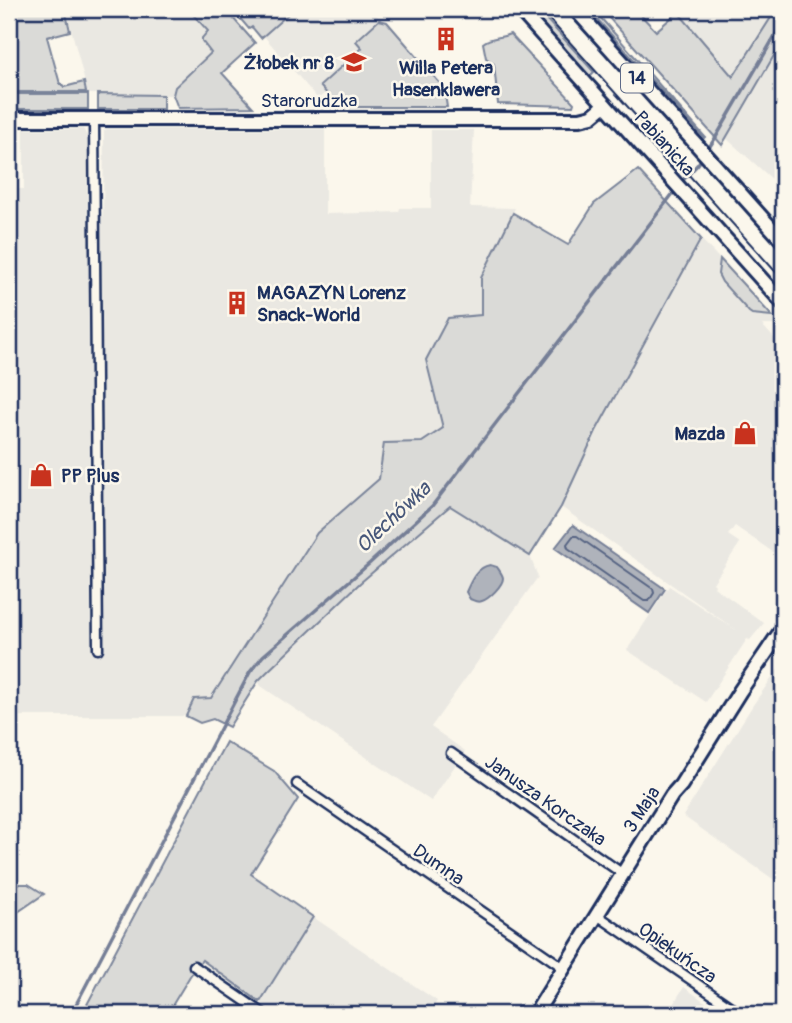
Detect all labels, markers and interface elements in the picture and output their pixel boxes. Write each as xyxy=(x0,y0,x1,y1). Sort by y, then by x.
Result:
building icon: Willa Petera Hasenklawera xyxy=(432,25,460,53)
school or university icon: Żłobek nr 8 xyxy=(340,48,368,76)
place label: Żłobek nr 8 xyxy=(244,51,334,75)
place label: Willa Petera Hasenklawera xyxy=(392,56,500,102)
road number: 14 xyxy=(621,64,653,92)
street label: Starorudzka xyxy=(261,89,357,113)
street label: Pabianicka xyxy=(629,106,700,182)
place label: MAGAZYN Lorenz Snack-World xyxy=(257,281,406,327)
building icon: MAGAZYN Lorenz Snack-World xyxy=(223,289,251,317)
shop icon: Mazda xyxy=(731,419,759,447)
place label: Mazda xyxy=(674,422,725,446)
shop icon: PP Plus xyxy=(27,461,55,489)
place label: PP Plus xyxy=(61,464,120,488)
water label: Olechówka xyxy=(350,475,438,559)
street label: Janusza Korczaka xyxy=(480,750,611,852)
street label: 3 Maja xyxy=(618,782,666,837)
street label: Dumna xyxy=(408,839,469,891)
street label: Opiekuńcza xyxy=(633,917,722,989)

